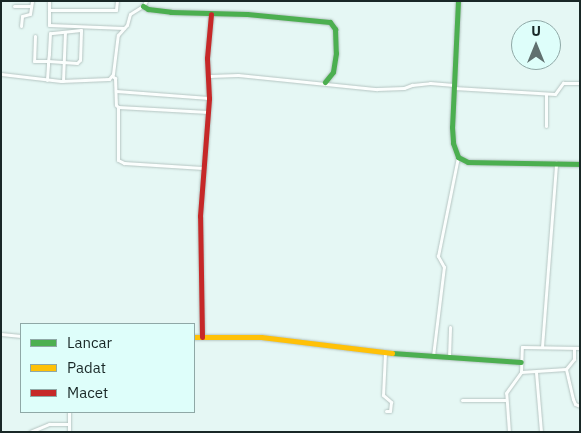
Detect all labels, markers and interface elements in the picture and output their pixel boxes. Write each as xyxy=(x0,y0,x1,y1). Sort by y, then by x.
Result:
north arrow xyxy=(511,20,561,70)
text: U xyxy=(531,22,541,40)
legend xyxy=(20,323,195,413)
text: Lancar xyxy=(67,333,112,352)
text: Padat xyxy=(67,358,106,377)
text: Macet xyxy=(67,383,108,402)

